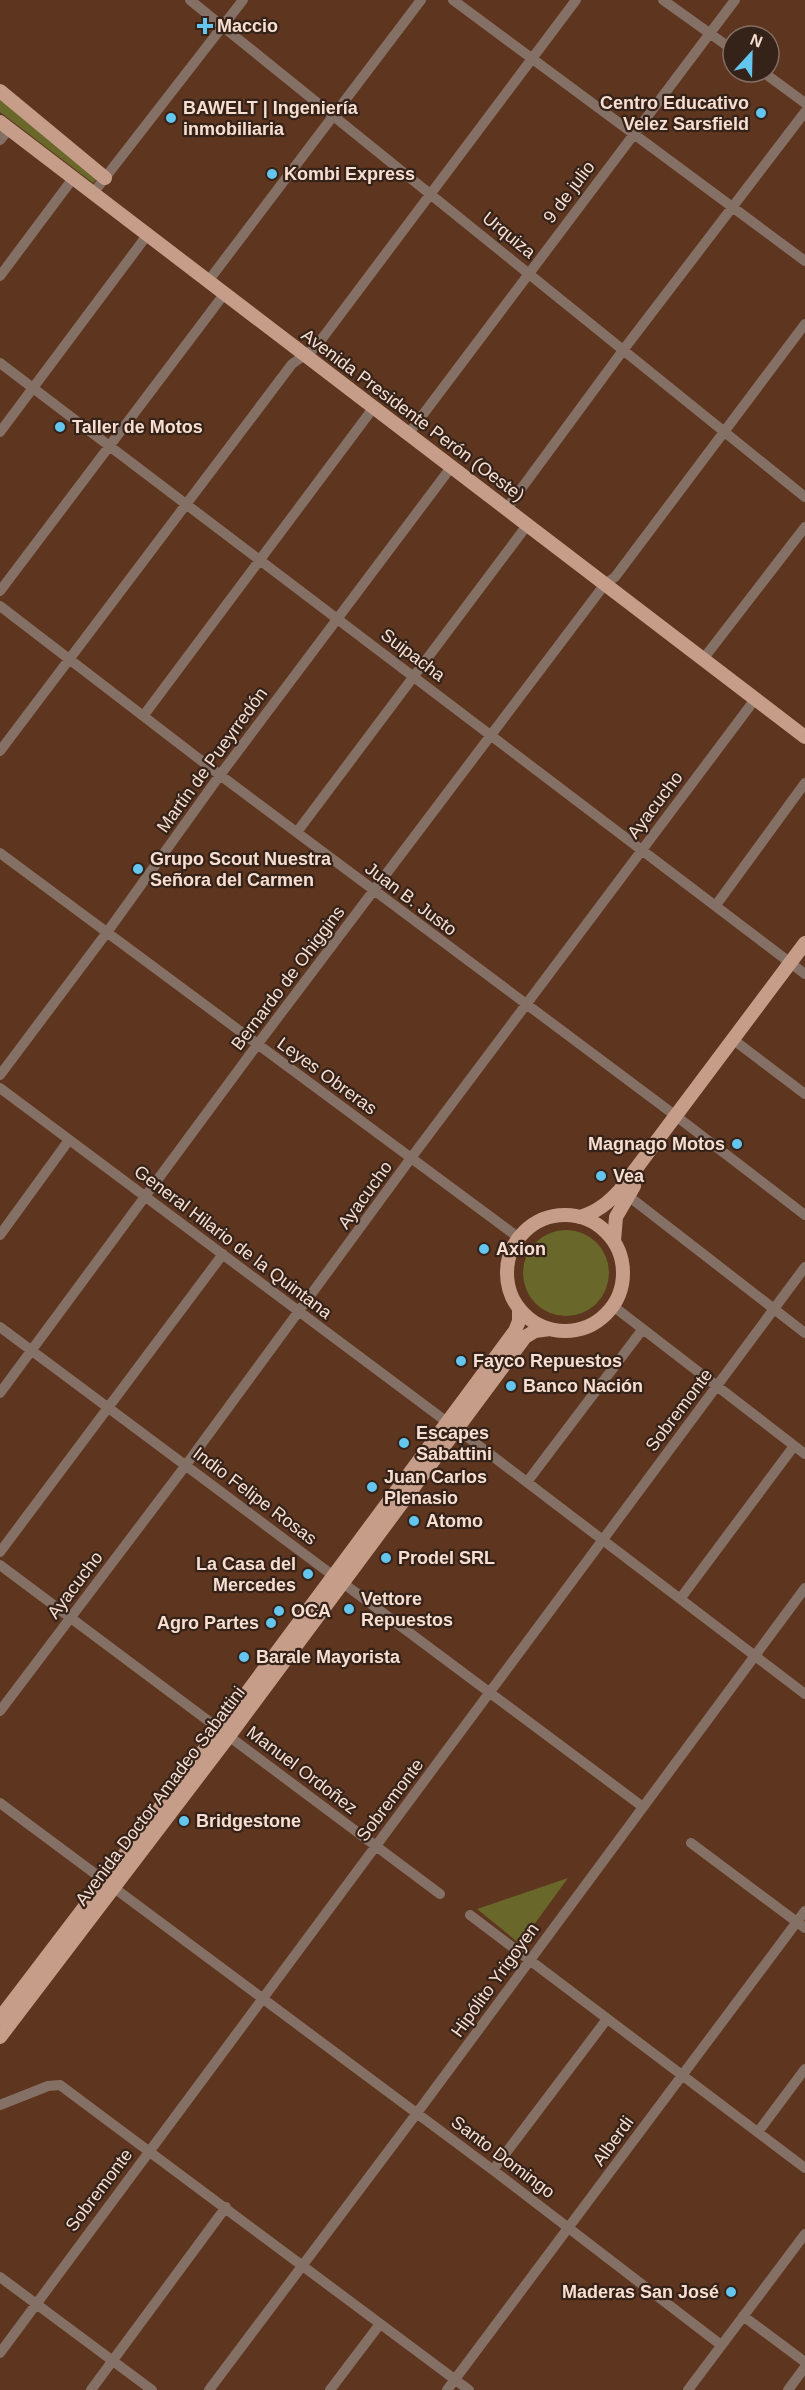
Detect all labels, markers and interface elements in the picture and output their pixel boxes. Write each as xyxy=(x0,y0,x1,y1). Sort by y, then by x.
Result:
place label: Maccio xyxy=(217,16,278,36)
marker: Maccio xyxy=(198,19,212,33)
north arrow xyxy=(721,24,781,84)
text: N xyxy=(748,31,765,51)
place label: Centro Educativo Velez Sarsfield xyxy=(600,93,749,134)
place label: BAWELT | Ingeniería inmobiliaria xyxy=(183,98,359,139)
marker: Centro Educativo Velez Sarsfield xyxy=(754,106,768,120)
marker: BAWELT | Ingeniería inmobiliaria xyxy=(164,111,178,125)
street label: 9 de julio xyxy=(539,157,599,227)
place label: Kombi Express xyxy=(284,164,415,184)
marker: Kombi Express xyxy=(265,167,279,181)
street label: Urquiza xyxy=(479,208,540,263)
street label: Avenida Presidente Perón (Oeste) xyxy=(298,325,528,505)
place label: Taller de Motos xyxy=(72,417,203,437)
marker: Taller de Motos xyxy=(53,420,67,434)
street label: Suipacha xyxy=(377,624,450,686)
street label: Martín de Pueyrredón xyxy=(153,684,271,836)
street label: Ayacucho xyxy=(623,768,687,842)
place label: Grupo Scout Nuestra Señora del Carmen xyxy=(150,849,332,890)
street label: Juan B. Justo xyxy=(361,858,461,940)
marker: Grupo Scout Nuestra Señora del Carmen xyxy=(131,862,145,876)
street label: Bernardo de Ohiggins xyxy=(227,902,349,1054)
street label: Leyes Obreras xyxy=(273,1033,381,1119)
place label: Magnago Motos xyxy=(588,1134,725,1154)
marker: Magnago Motos xyxy=(730,1137,744,1151)
street label: Ayacucho xyxy=(334,1157,396,1233)
street label: General Hilario de la Quintana xyxy=(130,1161,336,1323)
place label: Vea xyxy=(613,1166,645,1186)
marker: Vea xyxy=(594,1169,608,1183)
place label: Axion xyxy=(496,1239,546,1259)
marker: Axion xyxy=(477,1242,491,1256)
place label: Fayco Repuestos xyxy=(473,1351,622,1371)
marker: Fayco Repuestos xyxy=(454,1354,468,1368)
street label: Sobremonte xyxy=(642,1365,716,1455)
place label: Banco Nación xyxy=(523,1376,643,1396)
marker: Banco Nación xyxy=(504,1379,518,1393)
place label: Escapes Sabattini xyxy=(416,1423,492,1464)
marker: Escapes Sabattini xyxy=(397,1436,411,1450)
street label: Indio Felipe Rosas xyxy=(189,1443,321,1549)
place label: Juan Carlos Plenasio xyxy=(384,1467,487,1508)
marker: Juan Carlos Plenasio xyxy=(365,1480,379,1494)
place label: Atomo xyxy=(426,1511,483,1531)
marker: Atomo xyxy=(407,1514,421,1528)
street label: Ayacucho xyxy=(43,1548,107,1622)
place label: Prodel SRL xyxy=(398,1548,495,1568)
marker: Prodel SRL xyxy=(379,1551,393,1565)
place label: La Casa del Mercedes xyxy=(196,1554,296,1595)
marker: La Casa del Mercedes xyxy=(301,1567,315,1581)
place label: Vettore Repuestos xyxy=(361,1589,453,1630)
place label: OCA xyxy=(291,1601,331,1621)
marker: Vettore Repuestos xyxy=(342,1602,356,1616)
marker: OCA xyxy=(272,1604,286,1618)
place label: Agro Partes xyxy=(157,1613,259,1633)
marker: Agro Partes xyxy=(264,1616,278,1630)
place label: Barale Mayorista xyxy=(256,1647,401,1667)
marker: Barale Mayorista xyxy=(237,1650,251,1664)
street label: Avenida Doctor Amadeo Sabattini xyxy=(71,1683,249,1909)
street label: Manuel Ordoñez xyxy=(243,1722,361,1818)
street label: Sobremonte xyxy=(353,1755,427,1845)
place label: Bridgestone xyxy=(196,1811,301,1831)
marker: Bridgestone xyxy=(177,1814,191,1828)
street label: Hipólito Yrigoyen xyxy=(447,1919,543,2041)
street label: Santo Domingo xyxy=(447,2112,559,2202)
street label: Alberdi xyxy=(588,2112,638,2170)
street label: Sobremonte xyxy=(62,2145,136,2235)
place label: Maderas San José xyxy=(562,2282,719,2302)
marker: Maderas San José xyxy=(724,2285,738,2299)

